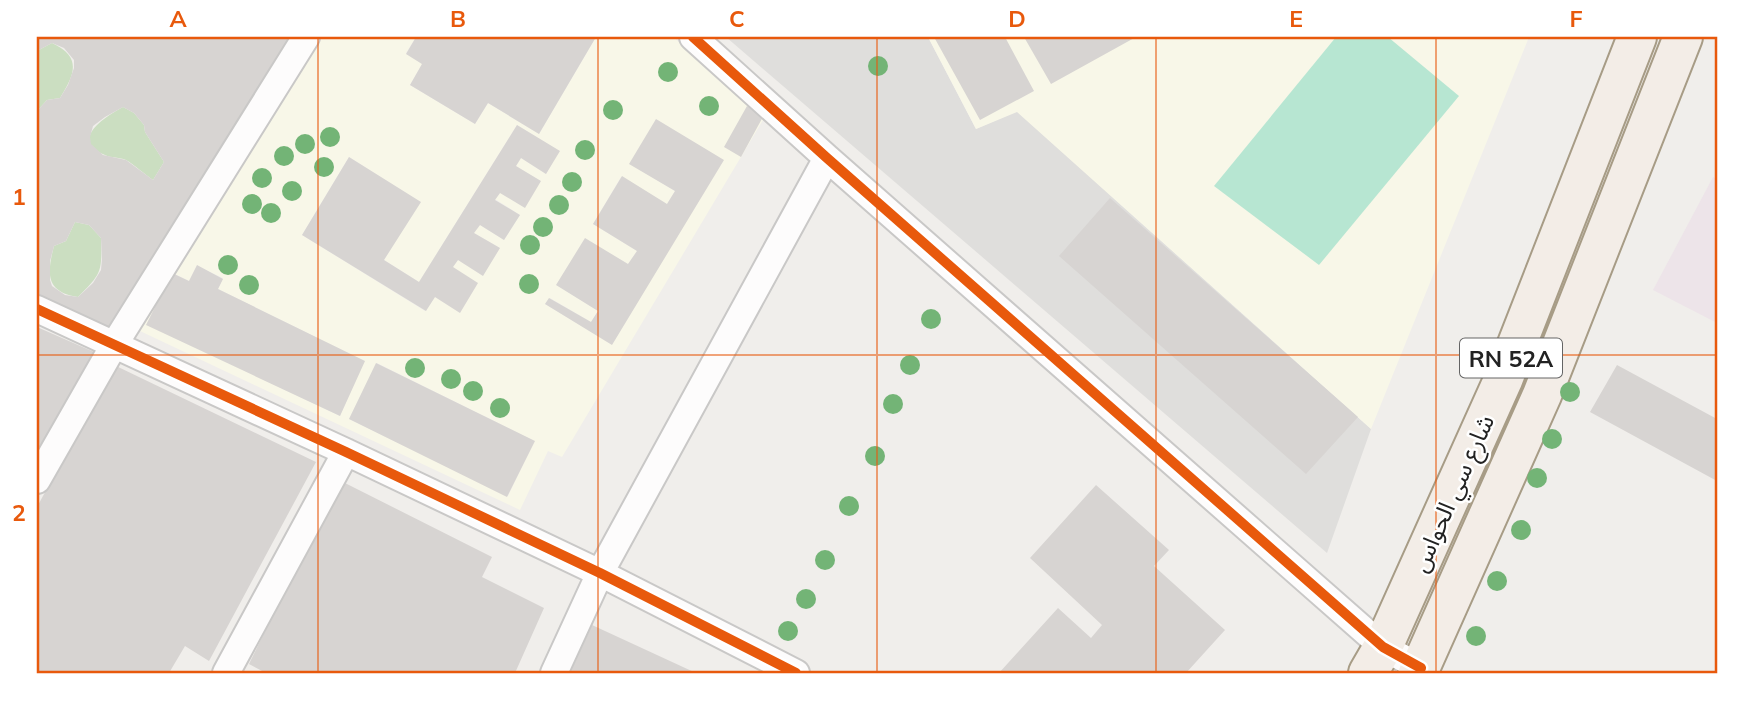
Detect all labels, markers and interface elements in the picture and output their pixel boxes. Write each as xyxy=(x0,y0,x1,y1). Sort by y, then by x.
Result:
text: A xyxy=(169,4,187,33)
text: B xyxy=(450,4,466,33)
text: C xyxy=(729,4,745,33)
text: D xyxy=(1008,4,1026,33)
text: E xyxy=(1289,4,1303,33)
text: F xyxy=(1569,4,1583,33)
text: 1 xyxy=(12,182,26,211)
road number: RN 52A xyxy=(1460,338,1562,378)
street label: شارع سي الحواس xyxy=(1404,410,1504,578)
text: 2 xyxy=(12,498,26,527)

